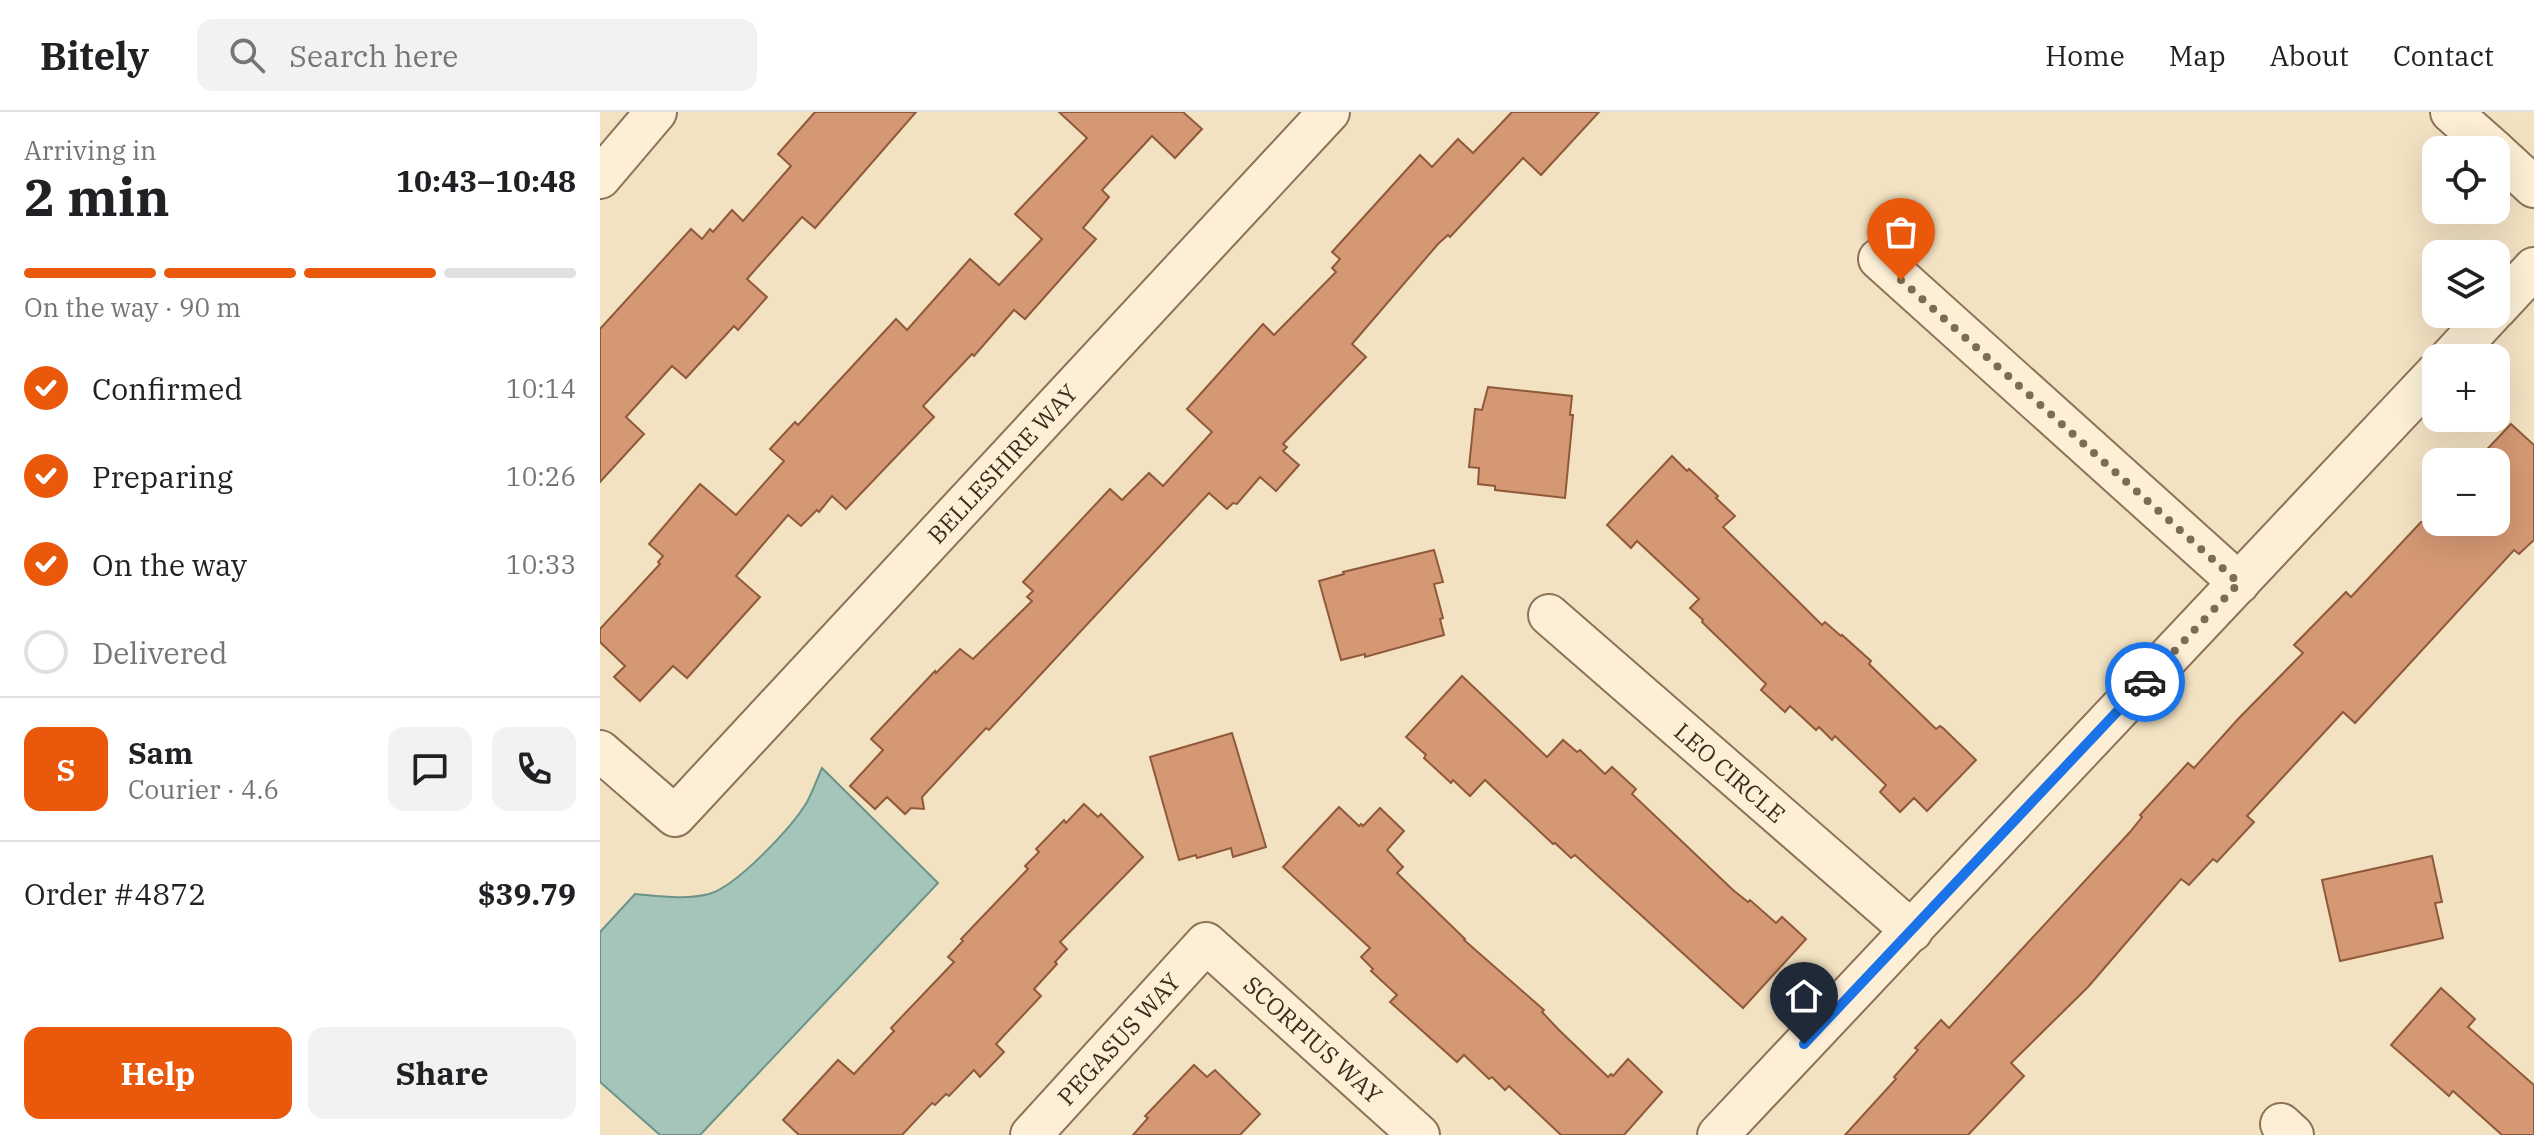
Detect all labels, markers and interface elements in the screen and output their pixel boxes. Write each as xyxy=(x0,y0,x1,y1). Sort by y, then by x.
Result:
search box xyxy=(197,19,757,91)
text: Bitely xyxy=(40,31,149,80)
icon: search xyxy=(225,33,269,77)
text: Search here xyxy=(289,36,458,75)
text: Home xyxy=(2045,37,2125,74)
text: Map xyxy=(2169,37,2226,74)
text: About xyxy=(2270,37,2349,74)
text: Contact xyxy=(2393,37,2494,74)
text: Arriving in xyxy=(24,133,157,167)
map controls xyxy=(2422,136,2510,536)
button: locate xyxy=(2422,136,2510,224)
text: 10:43–10:48 xyxy=(396,161,576,200)
text: 2 min xyxy=(24,163,170,230)
pin xyxy=(1867,198,1935,280)
icon: bag xyxy=(1879,210,1923,254)
button: layers xyxy=(2422,240,2510,328)
text: On the way · 90 m xyxy=(24,290,241,324)
button: + xyxy=(2422,344,2510,432)
icon: check xyxy=(24,366,68,410)
text: Confirmed xyxy=(92,369,243,408)
text: 10:14 xyxy=(506,371,576,405)
street label: BELLESHIRE WAY xyxy=(920,377,1084,550)
button: − xyxy=(2422,448,2510,536)
icon: check xyxy=(24,454,68,498)
text: Preparing xyxy=(92,457,233,496)
text: 10:26 xyxy=(506,459,576,493)
icon: check xyxy=(24,542,68,586)
text: On the way xyxy=(92,545,247,584)
text: 10:33 xyxy=(506,547,576,581)
text: Delivered xyxy=(92,633,227,672)
courier xyxy=(2105,642,2185,722)
icon: car xyxy=(2123,660,2167,704)
street label: LEO CIRCLE xyxy=(1668,715,1792,830)
button: chat xyxy=(388,727,472,811)
button: phone xyxy=(492,727,576,811)
text: Sam xyxy=(128,733,193,772)
text: S xyxy=(57,750,75,789)
text: Courier · 4.6 xyxy=(128,772,279,806)
text: Order #4872 xyxy=(24,874,206,913)
text: $39.79 xyxy=(478,874,576,913)
pin xyxy=(1770,962,1838,1044)
street label: PEGASUS WAY xyxy=(1050,966,1187,1112)
street label: SCORPIUS WAY xyxy=(1237,969,1389,1110)
icon: home xyxy=(1782,974,1826,1018)
button: Help xyxy=(24,1027,292,1119)
button: Share xyxy=(308,1027,576,1119)

